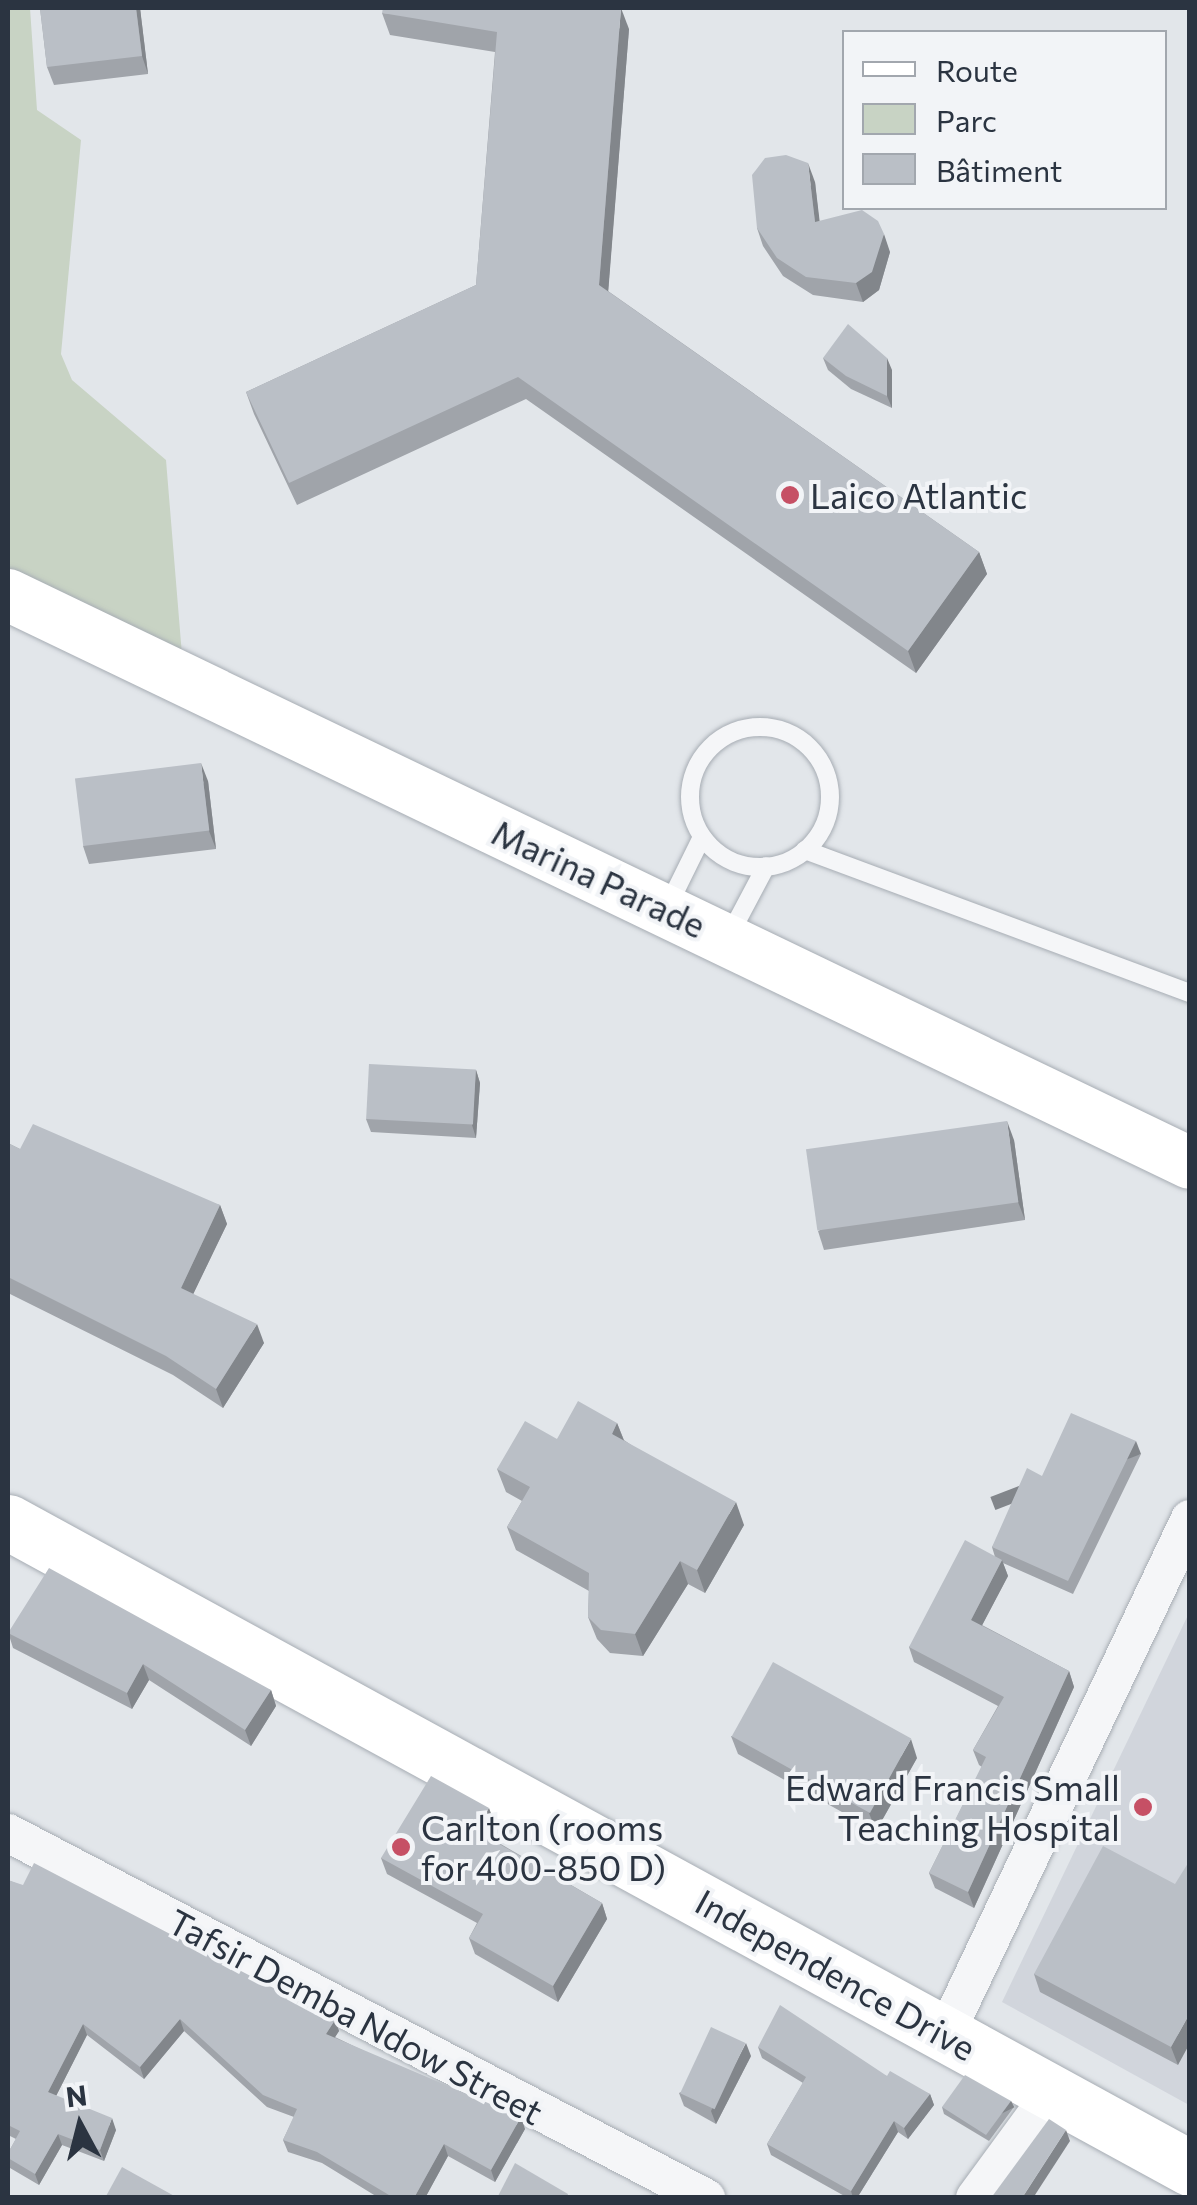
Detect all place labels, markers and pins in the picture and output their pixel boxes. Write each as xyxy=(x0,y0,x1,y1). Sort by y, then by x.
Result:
place label: Laico Atlantic xyxy=(810,474,1027,516)
marker: Laico Atlantic xyxy=(779,484,801,506)
place label: Edward Francis Small Teaching Hospital xyxy=(785,1766,1120,1848)
marker: Edward Francis Small Teaching Hospital xyxy=(1130,1794,1156,1820)
place label: Carlton (rooms for 400-850 D) xyxy=(421,1806,666,1888)
marker: Carlton (rooms for 400-850 D) xyxy=(390,1836,412,1858)

